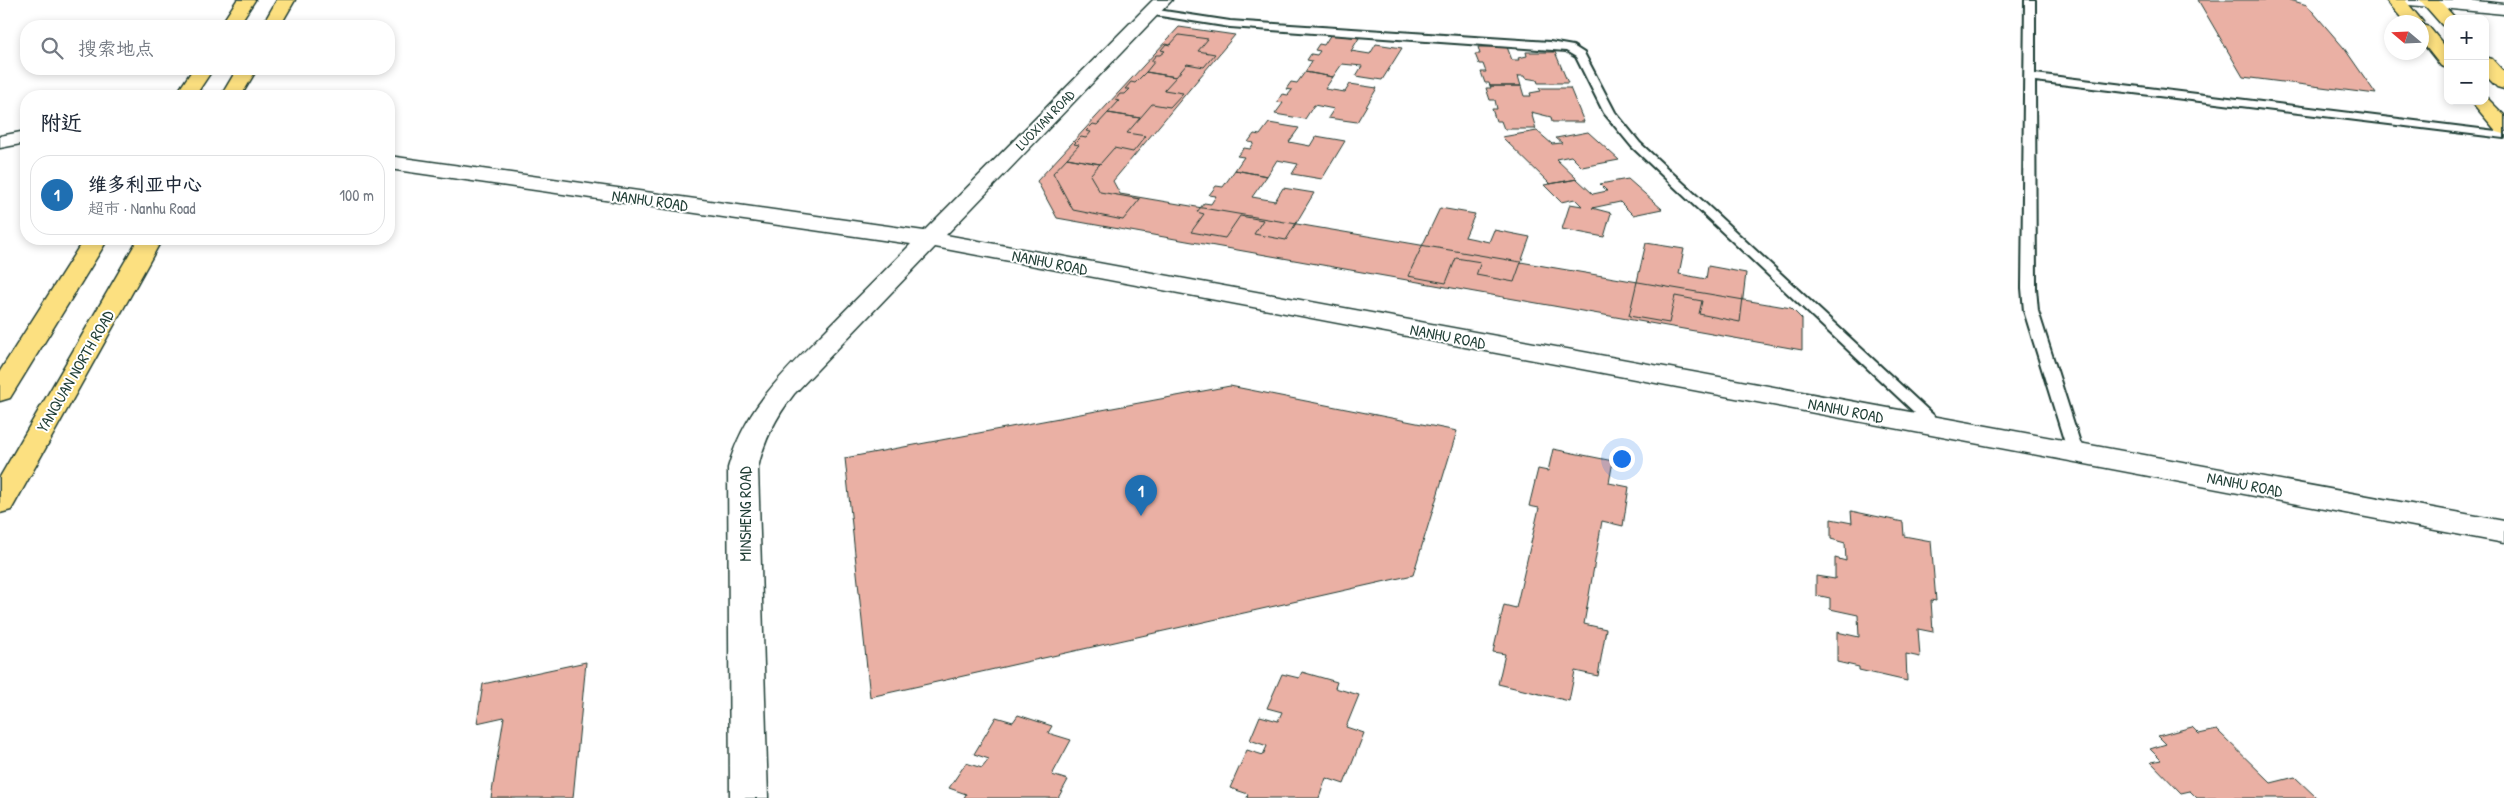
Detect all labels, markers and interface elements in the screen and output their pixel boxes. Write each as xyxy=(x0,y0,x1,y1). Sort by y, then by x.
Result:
north arrow xyxy=(2384,15,2429,60)
map controls xyxy=(2444,15,2489,105)
button: + xyxy=(2444,15,2489,60)
search box xyxy=(20,20,395,75)
icon: search xyxy=(38,34,66,62)
text: 搜索地点 xyxy=(78,35,154,61)
button: − xyxy=(2444,60,2489,105)
street label: LUOXIAN ROAD xyxy=(1011,85,1079,154)
text: 附近 xyxy=(40,108,82,137)
text: 维多利亚中心 xyxy=(88,171,202,197)
text: 1 xyxy=(54,184,60,206)
text: 100 m xyxy=(339,184,374,206)
street label: NANHU ROAD xyxy=(611,184,690,216)
text: 超市 · Nanhu Road xyxy=(88,197,196,219)
street label: NANHU ROAD xyxy=(1010,244,1090,280)
street label: YANQUAN NORTH ROAD xyxy=(31,306,119,436)
street label: NANHU ROAD xyxy=(1408,318,1488,354)
street label: NANHU ROAD xyxy=(1806,392,1886,428)
your location xyxy=(1609,446,1635,472)
street label: MINSHENG ROAD xyxy=(734,466,756,562)
street label: NANHU ROAD xyxy=(2205,466,2285,502)
pin: 1 xyxy=(1125,475,1157,516)

